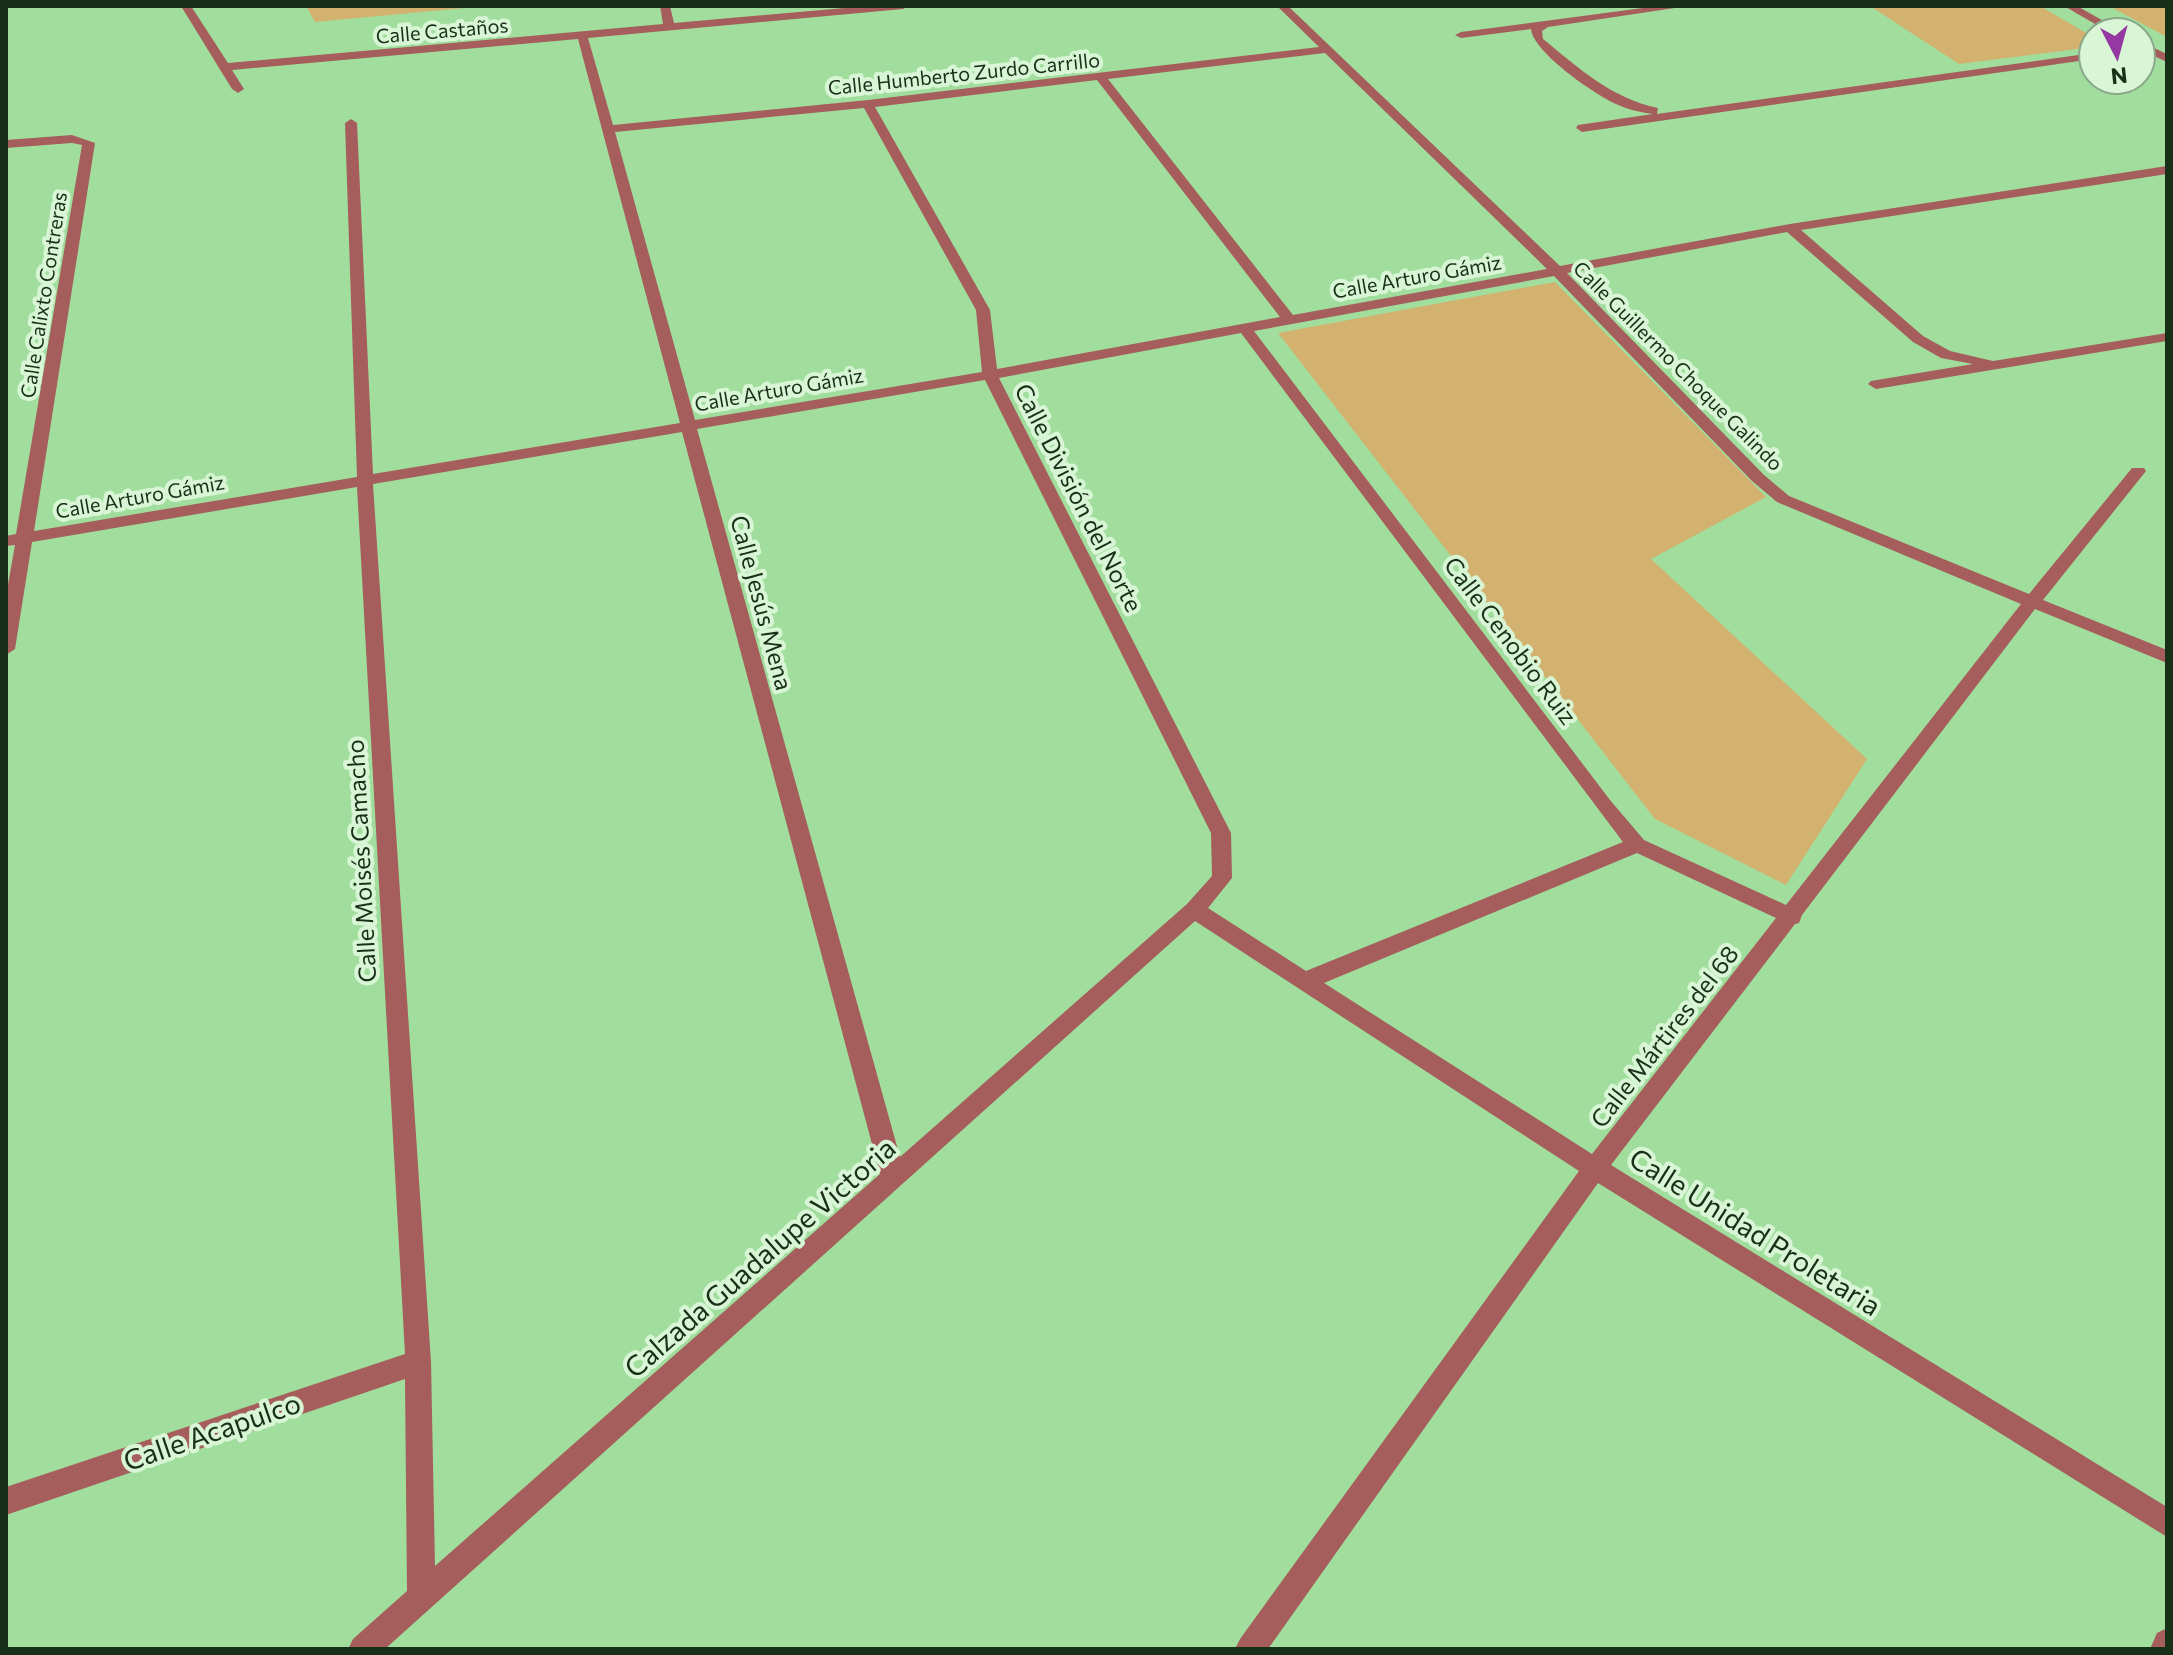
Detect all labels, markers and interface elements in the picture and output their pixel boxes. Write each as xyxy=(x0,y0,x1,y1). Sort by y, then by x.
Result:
street label: Calle Castaños xyxy=(375,12,509,48)
north arrow xyxy=(2077,16,2157,96)
street label: Calle Humberto Zurdo Carrillo xyxy=(827,47,1101,99)
text: N xyxy=(2110,62,2129,91)
street label: Calle Calixto Contreras xyxy=(15,190,71,400)
street label: Calle Arturo Gámiz xyxy=(1331,249,1503,303)
street label: Calle Guillermo Choque Galindo xyxy=(1569,256,1788,475)
street label: Calle Arturo Gámiz xyxy=(693,362,865,416)
street label: Calle División del Norte xyxy=(1009,378,1149,616)
street label: Calle Arturo Gámiz xyxy=(54,469,226,523)
street label: Calle Jesús Mena xyxy=(725,512,800,693)
street label: Calle Cenobio Ruiz xyxy=(1439,551,1584,730)
street label: Calle Moisés Camacho xyxy=(340,739,381,983)
street label: Calle Mártires del 68 xyxy=(1584,939,1744,1133)
street label: Calzada Guadalupe Victoria xyxy=(617,1130,902,1384)
street label: Calle Unidad Proletaria xyxy=(1624,1140,1888,1322)
street label: Calle Acapulco xyxy=(119,1385,305,1477)

